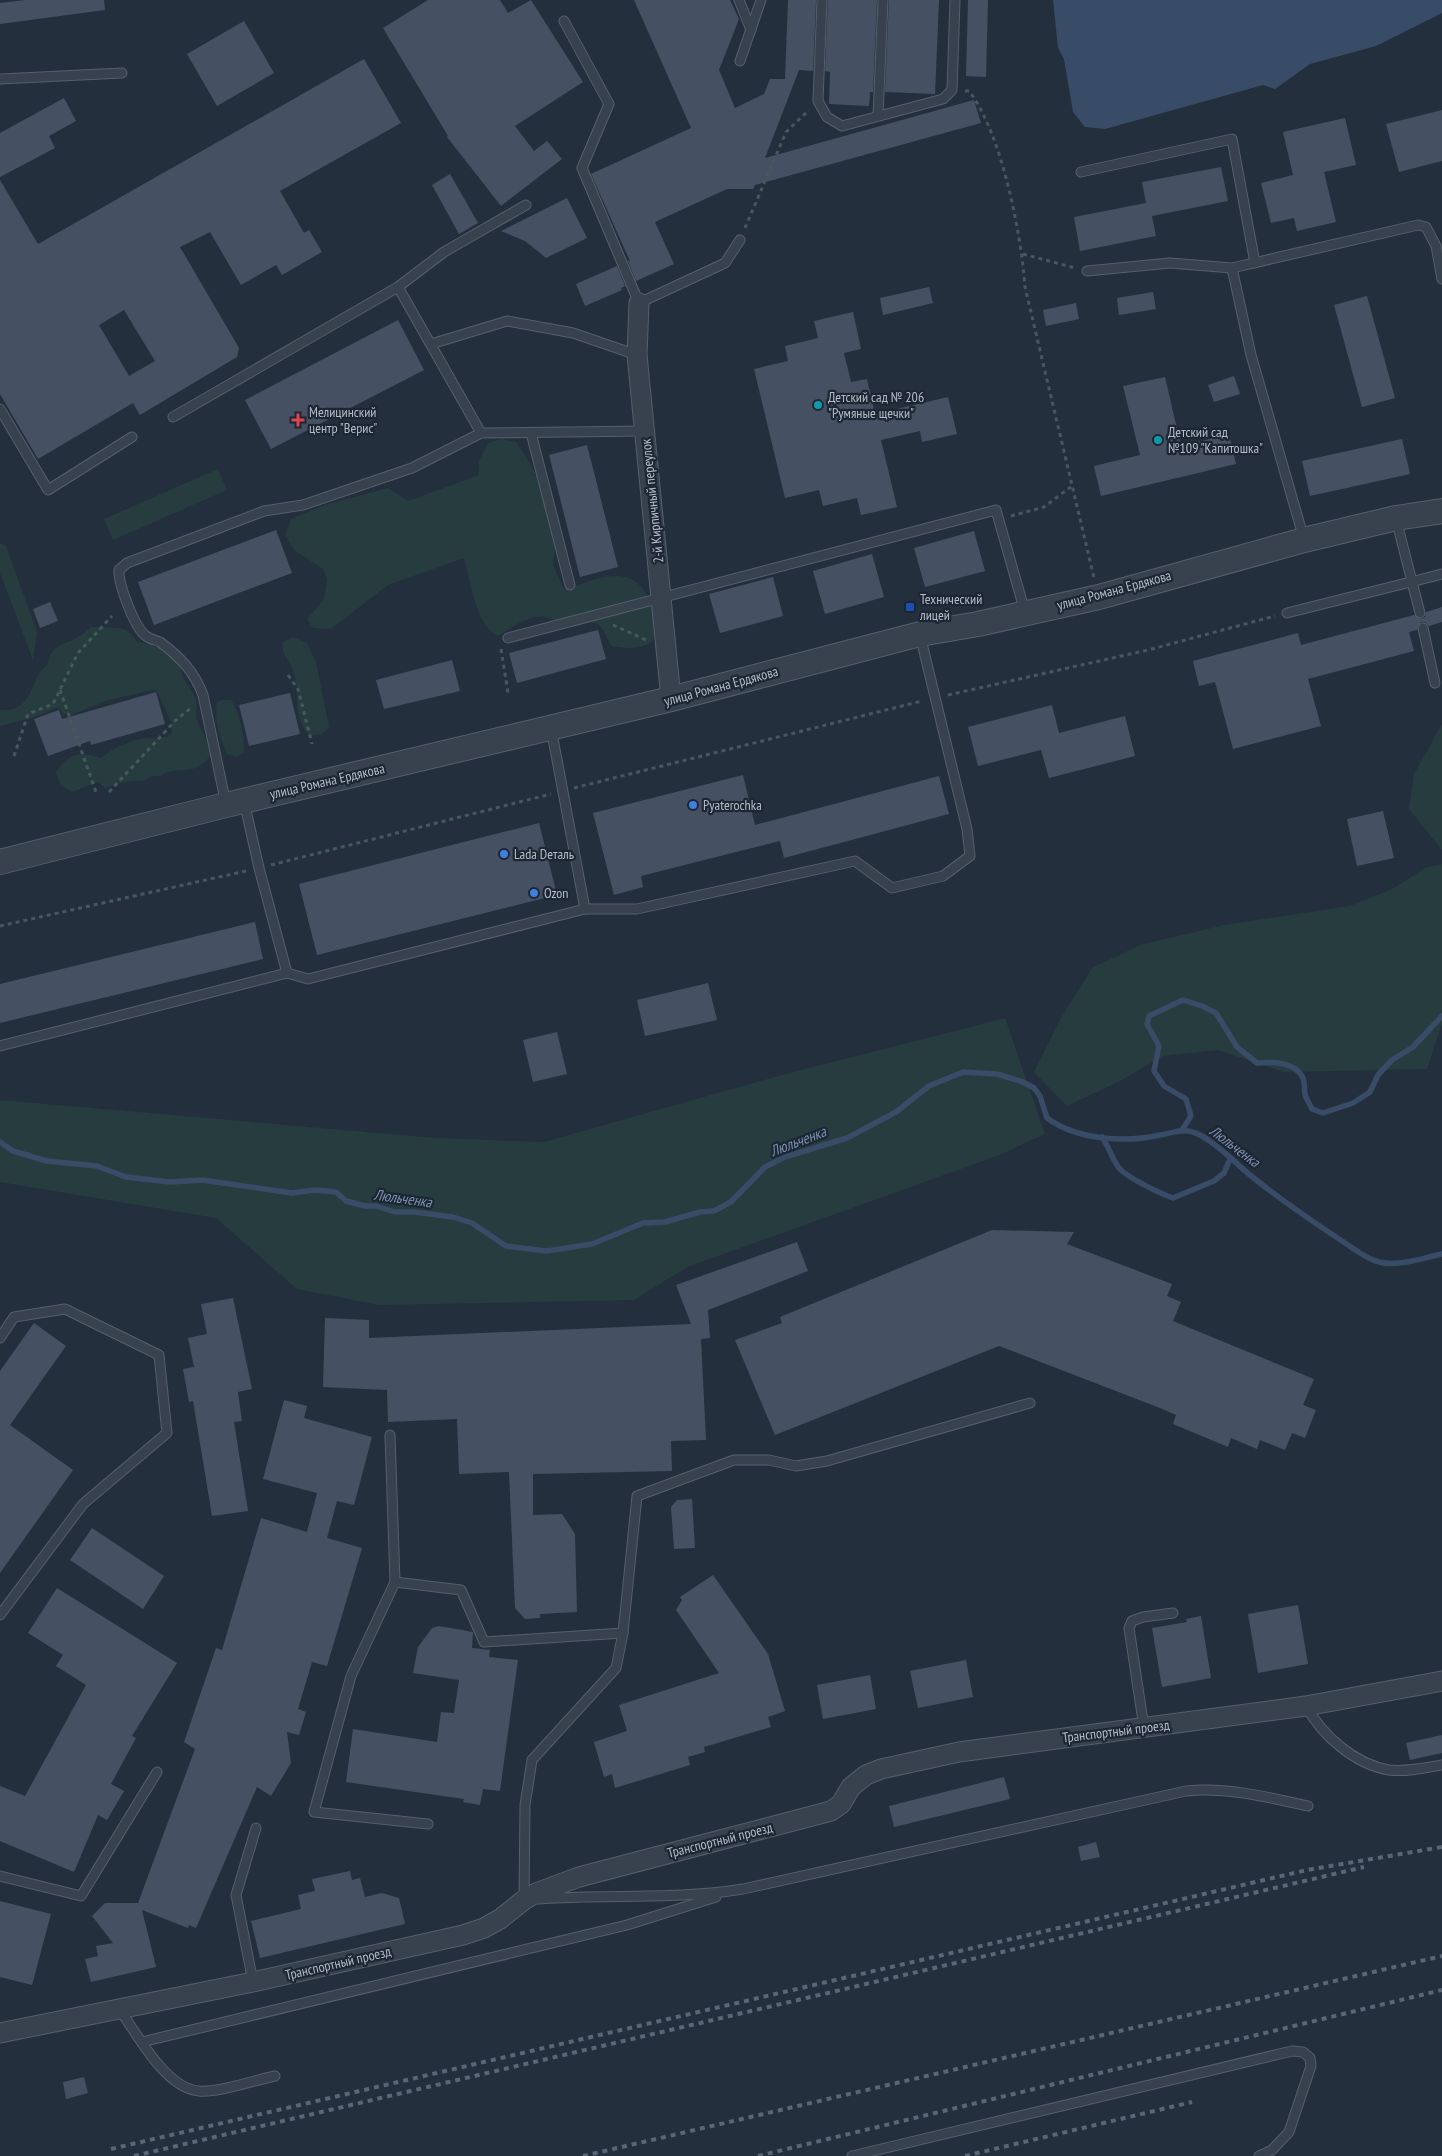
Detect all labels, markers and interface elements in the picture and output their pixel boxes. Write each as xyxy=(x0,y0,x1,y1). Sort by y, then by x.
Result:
place label: Детский сад № 206 "Румяные щечки" xyxy=(828,388,924,422)
marker: Детский сад № 206 "Румяные щечки" xyxy=(812,399,824,411)
place label: Мелицинский центр "Верис" xyxy=(309,403,377,437)
marker: Мелицинский центр "Верис" xyxy=(291,413,305,427)
place label: Детский сад №109 "Капитошка" xyxy=(1168,423,1263,457)
marker: Детский сад №109 "Капитошка" xyxy=(1152,434,1164,446)
street label: 2-й Кирпичный переулок xyxy=(636,437,667,564)
street label: улица Романа Ердякова xyxy=(1055,566,1173,614)
place label: Технический лицей xyxy=(919,590,982,624)
marker: Технический лицей xyxy=(904,601,916,613)
street label: улица Романа Ердякова xyxy=(662,662,780,710)
street label: улица Романа Ердякова xyxy=(268,759,386,803)
place label: Pyaterochka xyxy=(703,796,762,814)
marker: Pyaterochka xyxy=(687,799,699,811)
place label: Lada Dеталь xyxy=(514,845,574,863)
marker: Lada Dеталь xyxy=(498,848,510,860)
place label: Ozon xyxy=(544,884,569,902)
marker: Ozon xyxy=(528,887,540,899)
water label: Люльченка xyxy=(1205,1120,1265,1172)
water label: Люльченка xyxy=(767,1121,829,1161)
water label: Люльченка xyxy=(372,1184,434,1212)
street label: Транспортный проезд xyxy=(1061,1715,1171,1747)
street label: Транспортный проезд xyxy=(665,1818,775,1862)
street label: Транспортный проезд xyxy=(283,1942,393,1984)

